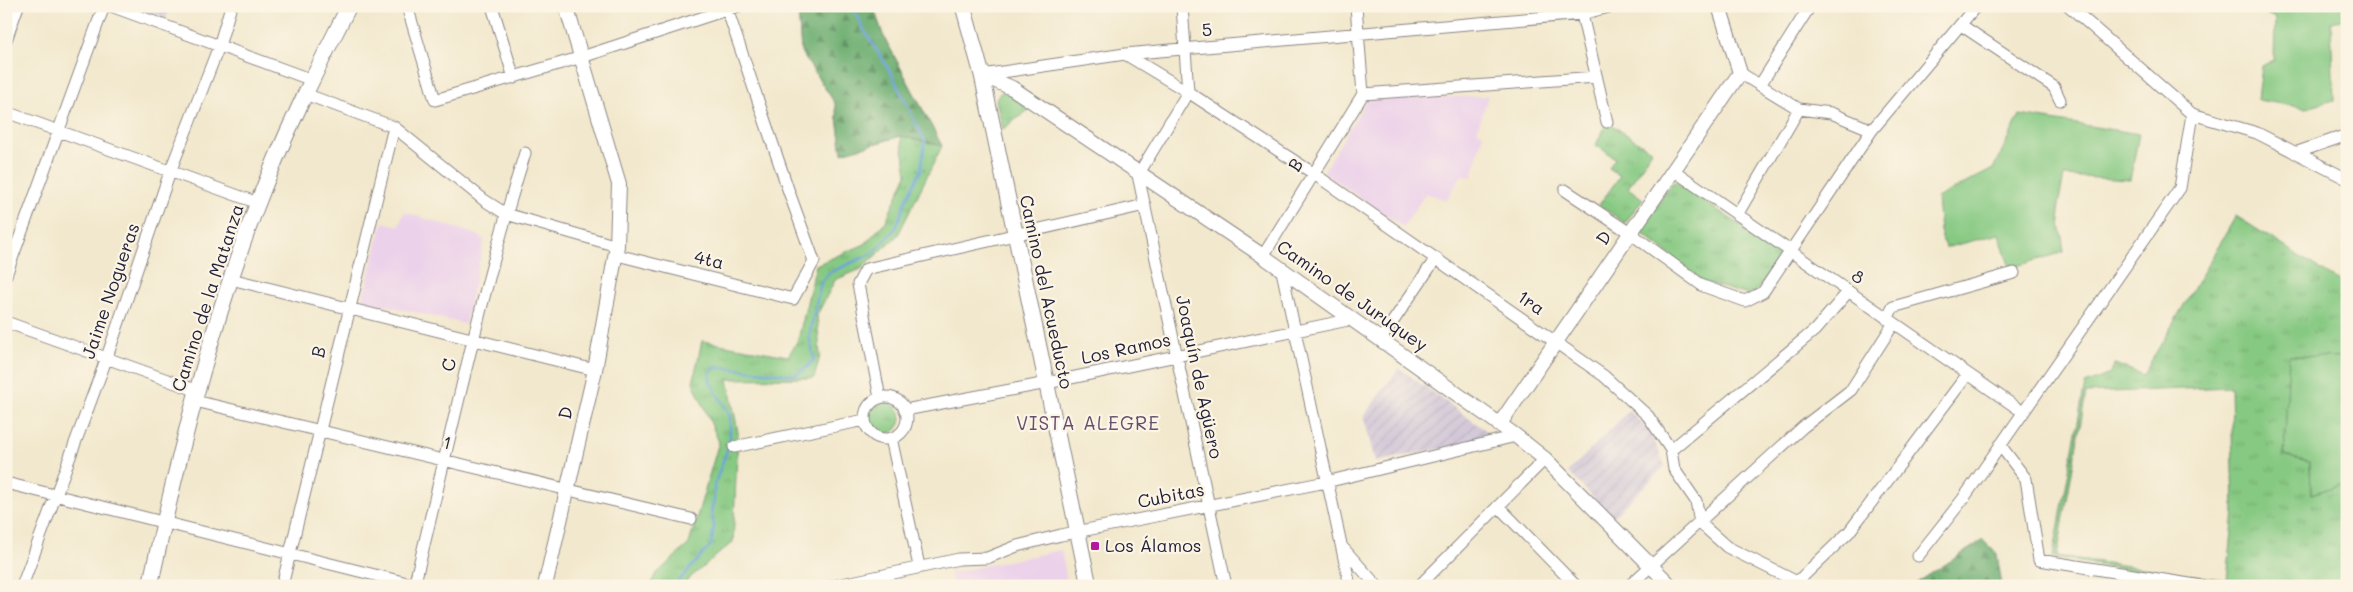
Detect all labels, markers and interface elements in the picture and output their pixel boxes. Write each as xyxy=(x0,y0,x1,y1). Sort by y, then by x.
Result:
street label: 5 xyxy=(1201,17,1213,41)
street label: B xyxy=(1282,153,1308,176)
street label: Camino del Acueducto xyxy=(1015,193,1079,391)
street label: Camino de la Matanza xyxy=(165,201,249,395)
street label: Jaime Nogueras xyxy=(76,220,145,362)
street label: D xyxy=(1590,226,1617,249)
street label: Camino de Juruquey xyxy=(1272,234,1433,356)
street label: 4ta xyxy=(692,244,726,274)
street label: 8 xyxy=(1847,263,1870,289)
street label: 1ra xyxy=(1513,284,1550,320)
street label: Joaquín de Agüero xyxy=(1171,293,1229,461)
street label: Los Ramos xyxy=(1079,327,1173,369)
street label: B xyxy=(305,344,331,360)
street label: C xyxy=(435,356,461,374)
street label: D xyxy=(552,404,578,421)
district label: VISTA ALEGRE xyxy=(1016,410,1160,435)
street label: 1 xyxy=(440,429,454,455)
street label: Cubitas xyxy=(1135,477,1206,513)
place label: Los Álamos xyxy=(1105,533,1202,557)
marker: Los Álamos xyxy=(1089,540,1101,552)

